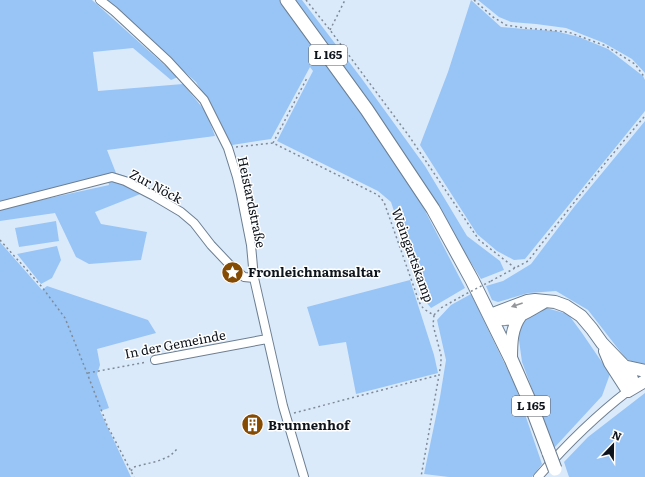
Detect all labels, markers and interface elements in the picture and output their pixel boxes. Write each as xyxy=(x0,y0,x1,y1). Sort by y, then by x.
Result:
road number: L 165 xyxy=(309,45,347,65)
street label: Heistardstraße xyxy=(234,154,272,250)
street label: Zur Nöck xyxy=(126,164,187,208)
street label: Weingartskamp xyxy=(388,205,439,305)
place icon: Fronleichnamsaltar xyxy=(220,259,246,285)
place label: Fronleichnamsaltar xyxy=(248,262,380,281)
one-way arrow xyxy=(510,302,522,308)
street label: In der Gemeinde xyxy=(123,324,227,363)
road number: L 165 xyxy=(512,396,550,416)
building icon: Brunnenhof xyxy=(239,412,265,438)
place label: Brunnenhof xyxy=(268,415,351,434)
north arrow xyxy=(593,425,633,465)
text: N xyxy=(610,426,624,444)

